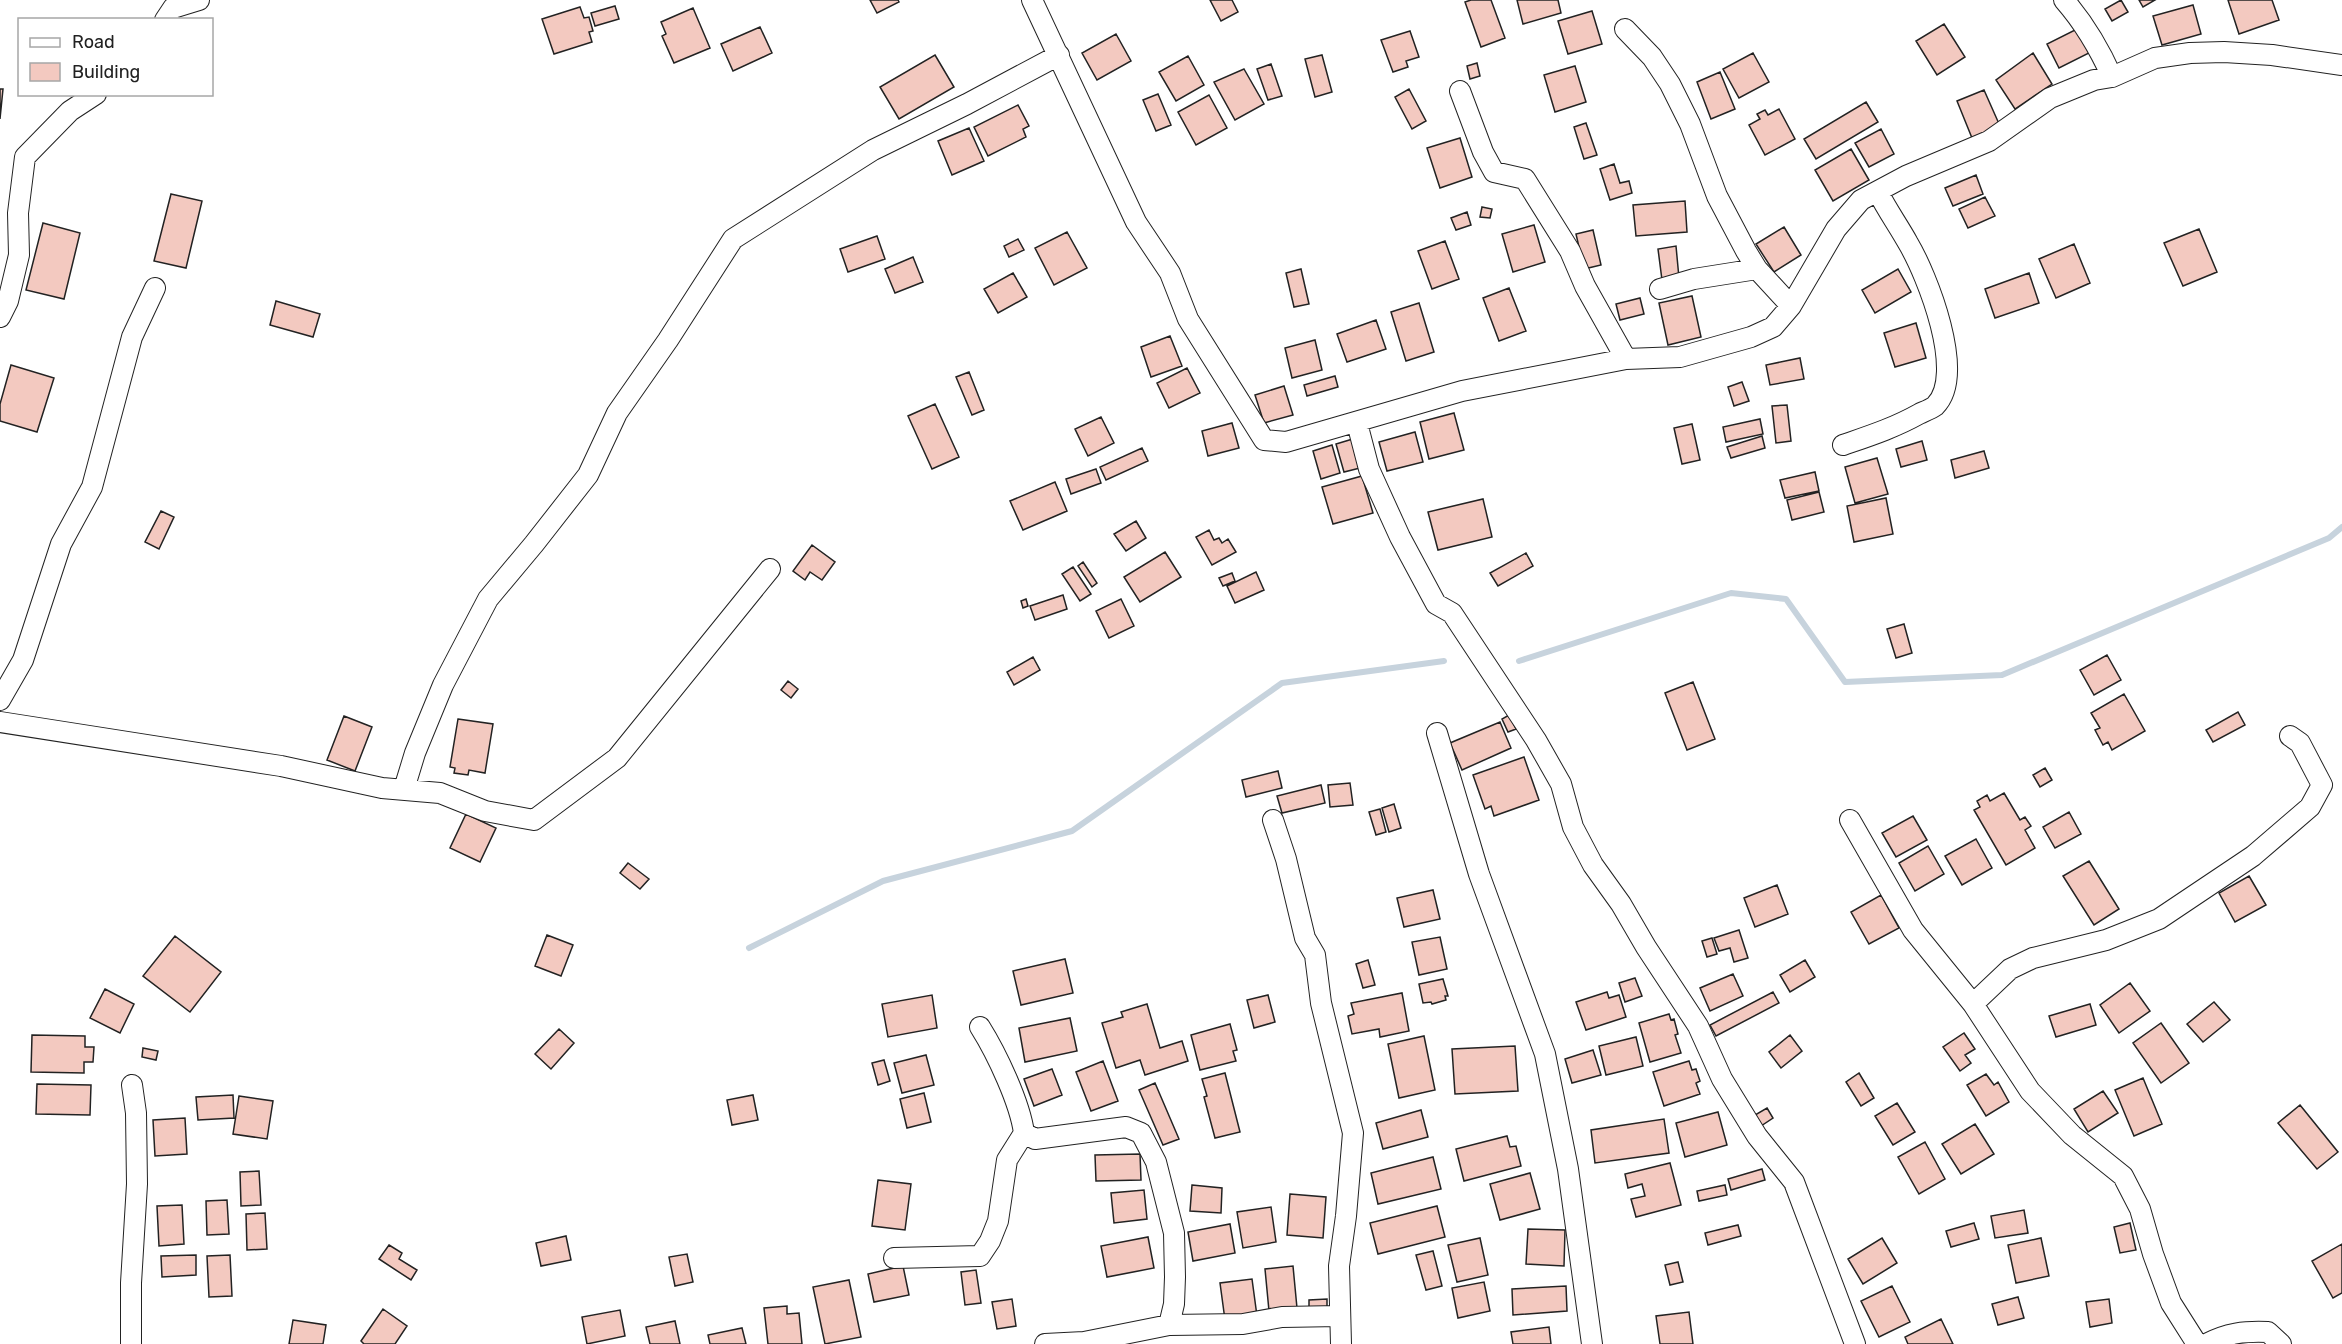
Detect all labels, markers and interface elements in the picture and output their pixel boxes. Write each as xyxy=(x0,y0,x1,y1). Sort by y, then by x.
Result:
legend xyxy=(18,18,213,96)
text: Road xyxy=(72,31,115,53)
text: Building xyxy=(72,61,140,83)

